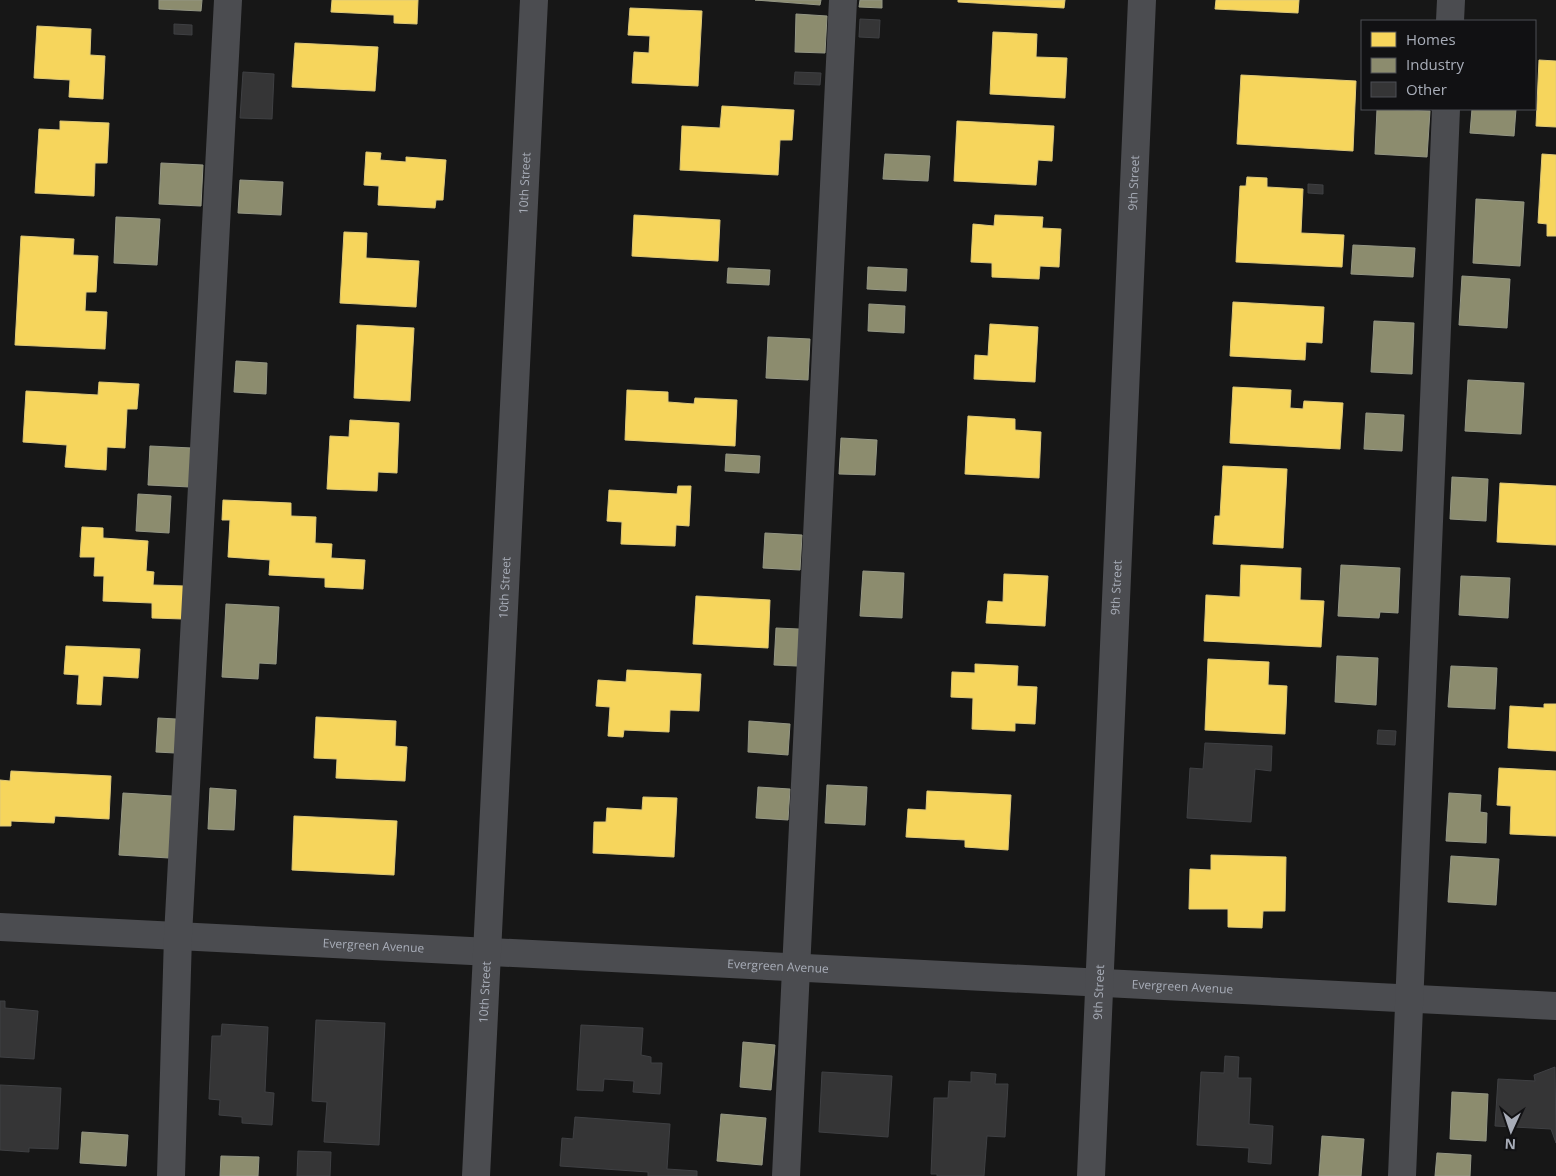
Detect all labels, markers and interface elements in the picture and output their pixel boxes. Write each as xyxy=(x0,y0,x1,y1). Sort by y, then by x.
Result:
legend xyxy=(1361,20,1536,110)
text: Homes xyxy=(1406,29,1456,49)
text: Industry xyxy=(1406,54,1464,74)
text: Other xyxy=(1406,79,1447,99)
street label: 10th Street xyxy=(514,152,534,215)
street label: 9th Street xyxy=(1124,155,1143,211)
street label: 10th Street xyxy=(494,556,515,619)
street label: 9th Street xyxy=(1106,560,1126,615)
street label: Evergreen Avenue xyxy=(322,934,425,957)
street label: Evergreen Avenue xyxy=(727,955,829,977)
street label: 10th Street xyxy=(475,961,495,1024)
street label: 9th Street xyxy=(1089,964,1108,1020)
street label: Evergreen Avenue xyxy=(1131,975,1234,998)
north arrow xyxy=(1486,1106,1536,1156)
text: N xyxy=(1504,1135,1516,1154)

